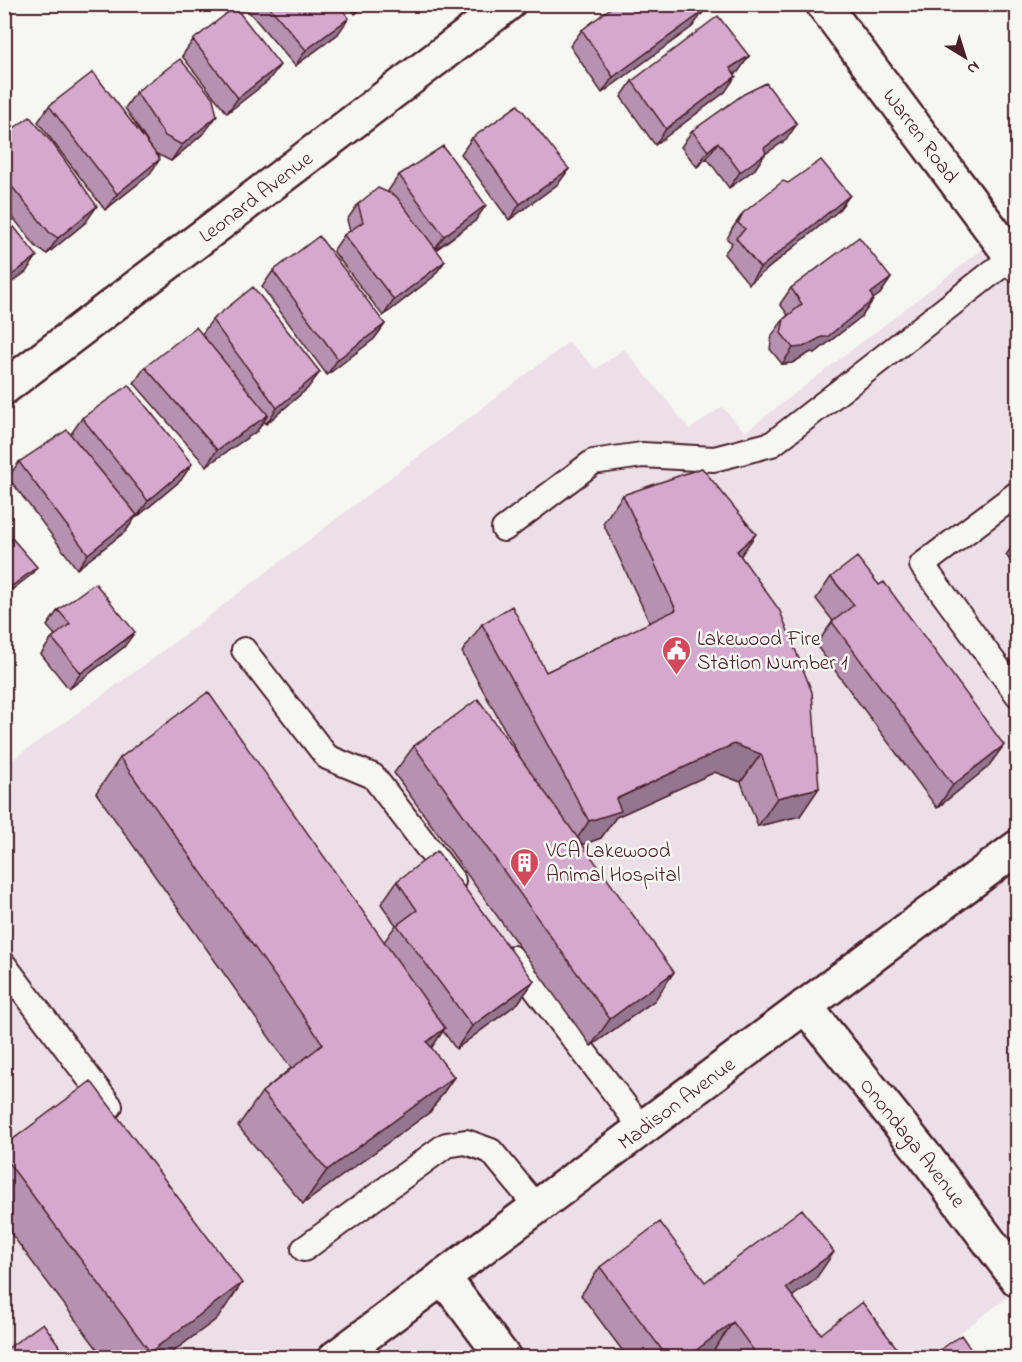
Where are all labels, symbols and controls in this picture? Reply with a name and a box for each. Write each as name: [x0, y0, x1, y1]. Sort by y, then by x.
north arrow: [935, 27, 995, 87]
text: N: [961, 54, 985, 80]
street label: Warren Road: [874, 83, 965, 190]
street label: Leonard Avenue: [193, 145, 320, 251]
place label: Lakewood Fire Station Number 1: [697, 625, 848, 679]
public building icon: Lakewood Fire Station Number 1: [660, 634, 692, 676]
place label: VCA Lakewood Animal Hospital: [545, 837, 680, 891]
building icon: VCA Lakewood Animal Hospital: [509, 846, 541, 888]
street label: Madison Avenue: [612, 1050, 743, 1158]
street label: Onondaga Avenue: [851, 1072, 972, 1215]

